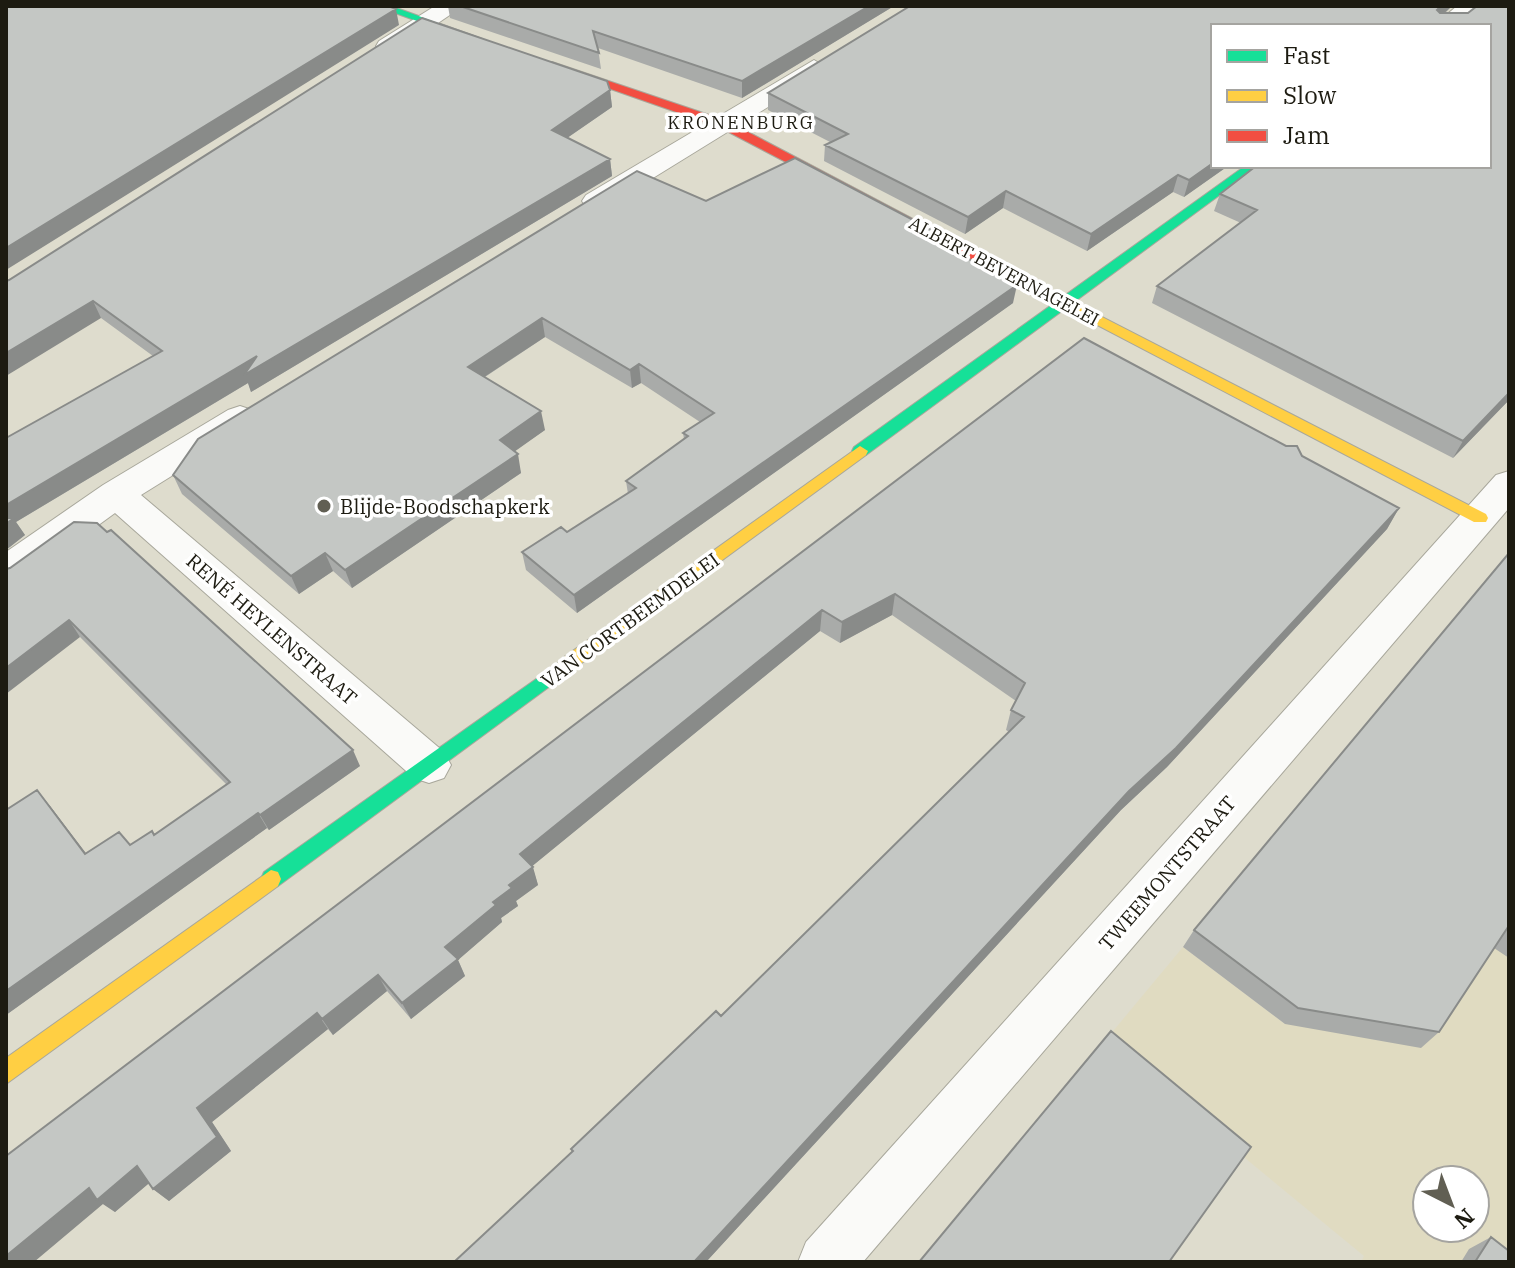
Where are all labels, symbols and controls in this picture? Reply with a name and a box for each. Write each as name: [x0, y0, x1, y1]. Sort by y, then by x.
legend: [1211, 24, 1491, 168]
text: Fast: [1283, 39, 1330, 71]
text: Slow: [1283, 79, 1337, 111]
district label: KRONENBURG: [667, 111, 815, 134]
text: Jam: [1283, 119, 1330, 151]
street label: ALBERT BEVERNAGELEI: [905, 211, 1103, 331]
place label: Blijde-Boodschapkerk: [340, 493, 550, 520]
marker: Blijde-Boodschapkerk: [315, 497, 333, 515]
street label: VAN CORTBEEMDELEI: [535, 546, 725, 694]
street label: RENÉ HEYLENSTRAAT: [181, 547, 363, 711]
street label: TWEEMONTSTRAAT: [1092, 790, 1242, 956]
north arrow: [1411, 1164, 1491, 1244]
text: N: [1449, 1203, 1481, 1236]

